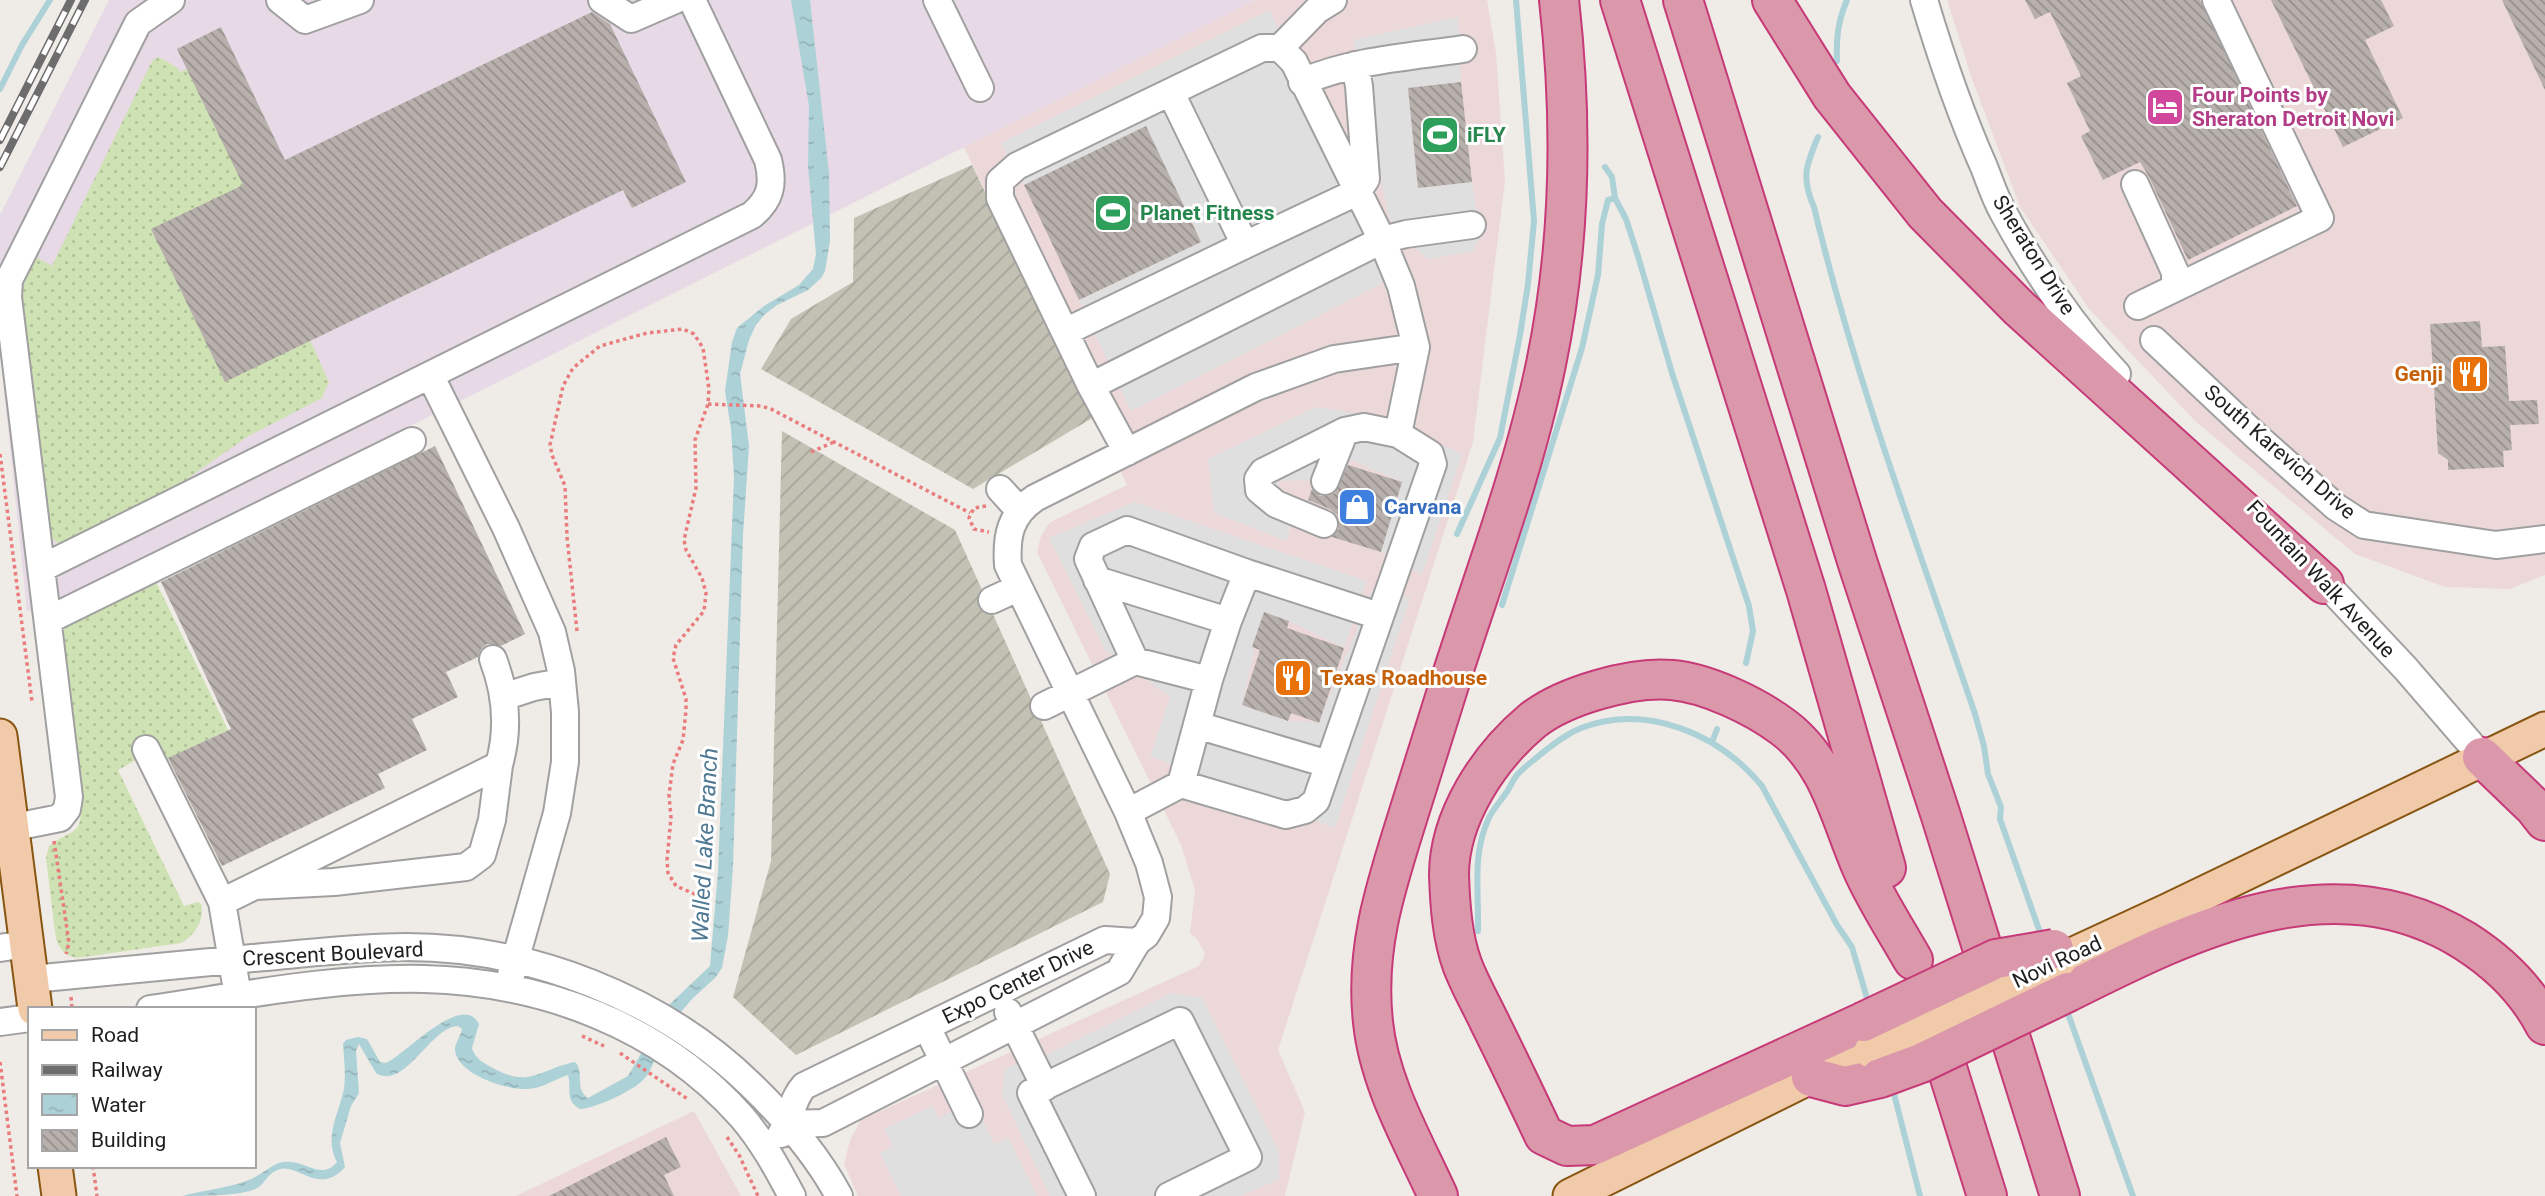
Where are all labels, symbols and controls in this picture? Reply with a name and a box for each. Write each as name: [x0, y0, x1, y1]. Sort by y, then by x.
place label: Four Points by Sheraton Detroit Novi: [2192, 83, 2394, 131]
hotel icon: Four Points by Sheraton Detroit Novi: [2144, 86, 2186, 128]
sports icon: iFLY: [1419, 114, 1461, 156]
place label: iFLY: [1467, 123, 1506, 147]
street label: Sheraton Drive: [1988, 191, 2080, 319]
sports icon: Planet Fitness: [1092, 192, 1134, 234]
place label: Planet Fitness: [1140, 201, 1275, 225]
restaurant icon: Genji: [2449, 353, 2491, 395]
place label: Genji: [2395, 362, 2443, 386]
street label: South Karevich Drive: [2200, 380, 2360, 524]
shop icon: Carvana: [1336, 486, 1378, 528]
place label: Carvana: [1384, 495, 1462, 519]
street label: Fountain Walk Avenue: [2242, 495, 2400, 663]
restaurant icon: Texas Roadhouse: [1272, 657, 1314, 699]
place label: Texas Roadhouse: [1320, 666, 1487, 690]
water label: Walled Lake Branch: [686, 747, 724, 943]
street label: Novi Road: [2009, 931, 2105, 993]
street label: Expo Center Drive: [938, 935, 1098, 1029]
street label: Crescent Boulevard: [242, 937, 424, 971]
legend: [28, 1007, 256, 1168]
text: Road: [91, 1023, 139, 1047]
text: Railway: [91, 1058, 163, 1082]
text: Water: [91, 1093, 146, 1117]
text: Building: [91, 1128, 166, 1152]

